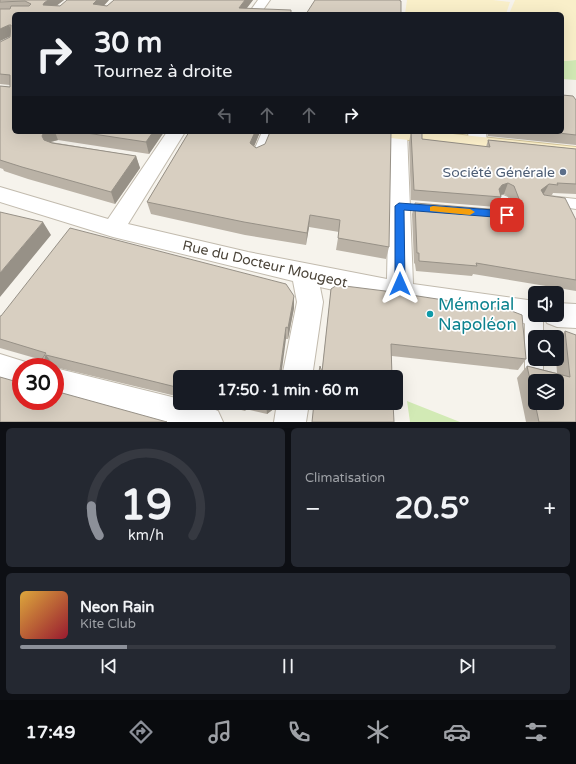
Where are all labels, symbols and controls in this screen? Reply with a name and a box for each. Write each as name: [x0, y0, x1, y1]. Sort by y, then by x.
text: 30 m: [94, 26, 162, 60]
icon: right: [28, 28, 80, 80]
text: Tournez à droite: [94, 60, 233, 82]
icon: left: [214, 104, 236, 126]
icon: ahead: [256, 104, 278, 126]
icon: ahead: [298, 104, 320, 126]
icon: right: [340, 104, 362, 126]
place label: Société Générale: [443, 164, 555, 181]
marker: Société Générale: [558, 167, 568, 177]
pin: [490, 198, 524, 232]
icon: arrive: [496, 204, 518, 226]
street label: Rue du Docteur Mougeot: [181, 237, 350, 291]
position arrow: [379, 263, 421, 305]
map controls: [528, 286, 564, 410]
button: sound: [528, 286, 564, 322]
place label: Mémorial Napoléon: [438, 294, 517, 335]
marker: Mémorial Napoléon: [425, 309, 435, 319]
button: search: [528, 330, 564, 366]
speed limit sign: 30: [12, 358, 64, 410]
button: layers: [528, 374, 564, 410]
text: 17:50 · 1 min · 60 m: [217, 381, 359, 399]
text: Climatisation: [305, 470, 385, 486]
text: 19: [119, 480, 172, 530]
text: 20.5°: [395, 490, 470, 527]
text: −: [305, 496, 321, 522]
text: +: [544, 496, 556, 522]
text: km/h: [128, 526, 163, 543]
text: Neon Rain: [80, 598, 154, 616]
text: Kite Club: [80, 616, 136, 632]
icon: previous: [98, 655, 120, 677]
icon: pause: [277, 655, 299, 677]
icon: next: [456, 655, 478, 677]
icon: directions: [127, 718, 155, 746]
icon: music: [206, 718, 234, 746]
icon: phone: [285, 718, 313, 746]
icon: climate: [364, 718, 392, 746]
icon: car: [443, 718, 471, 746]
icon: filters: [522, 718, 550, 746]
text: 17:49: [26, 721, 75, 743]

